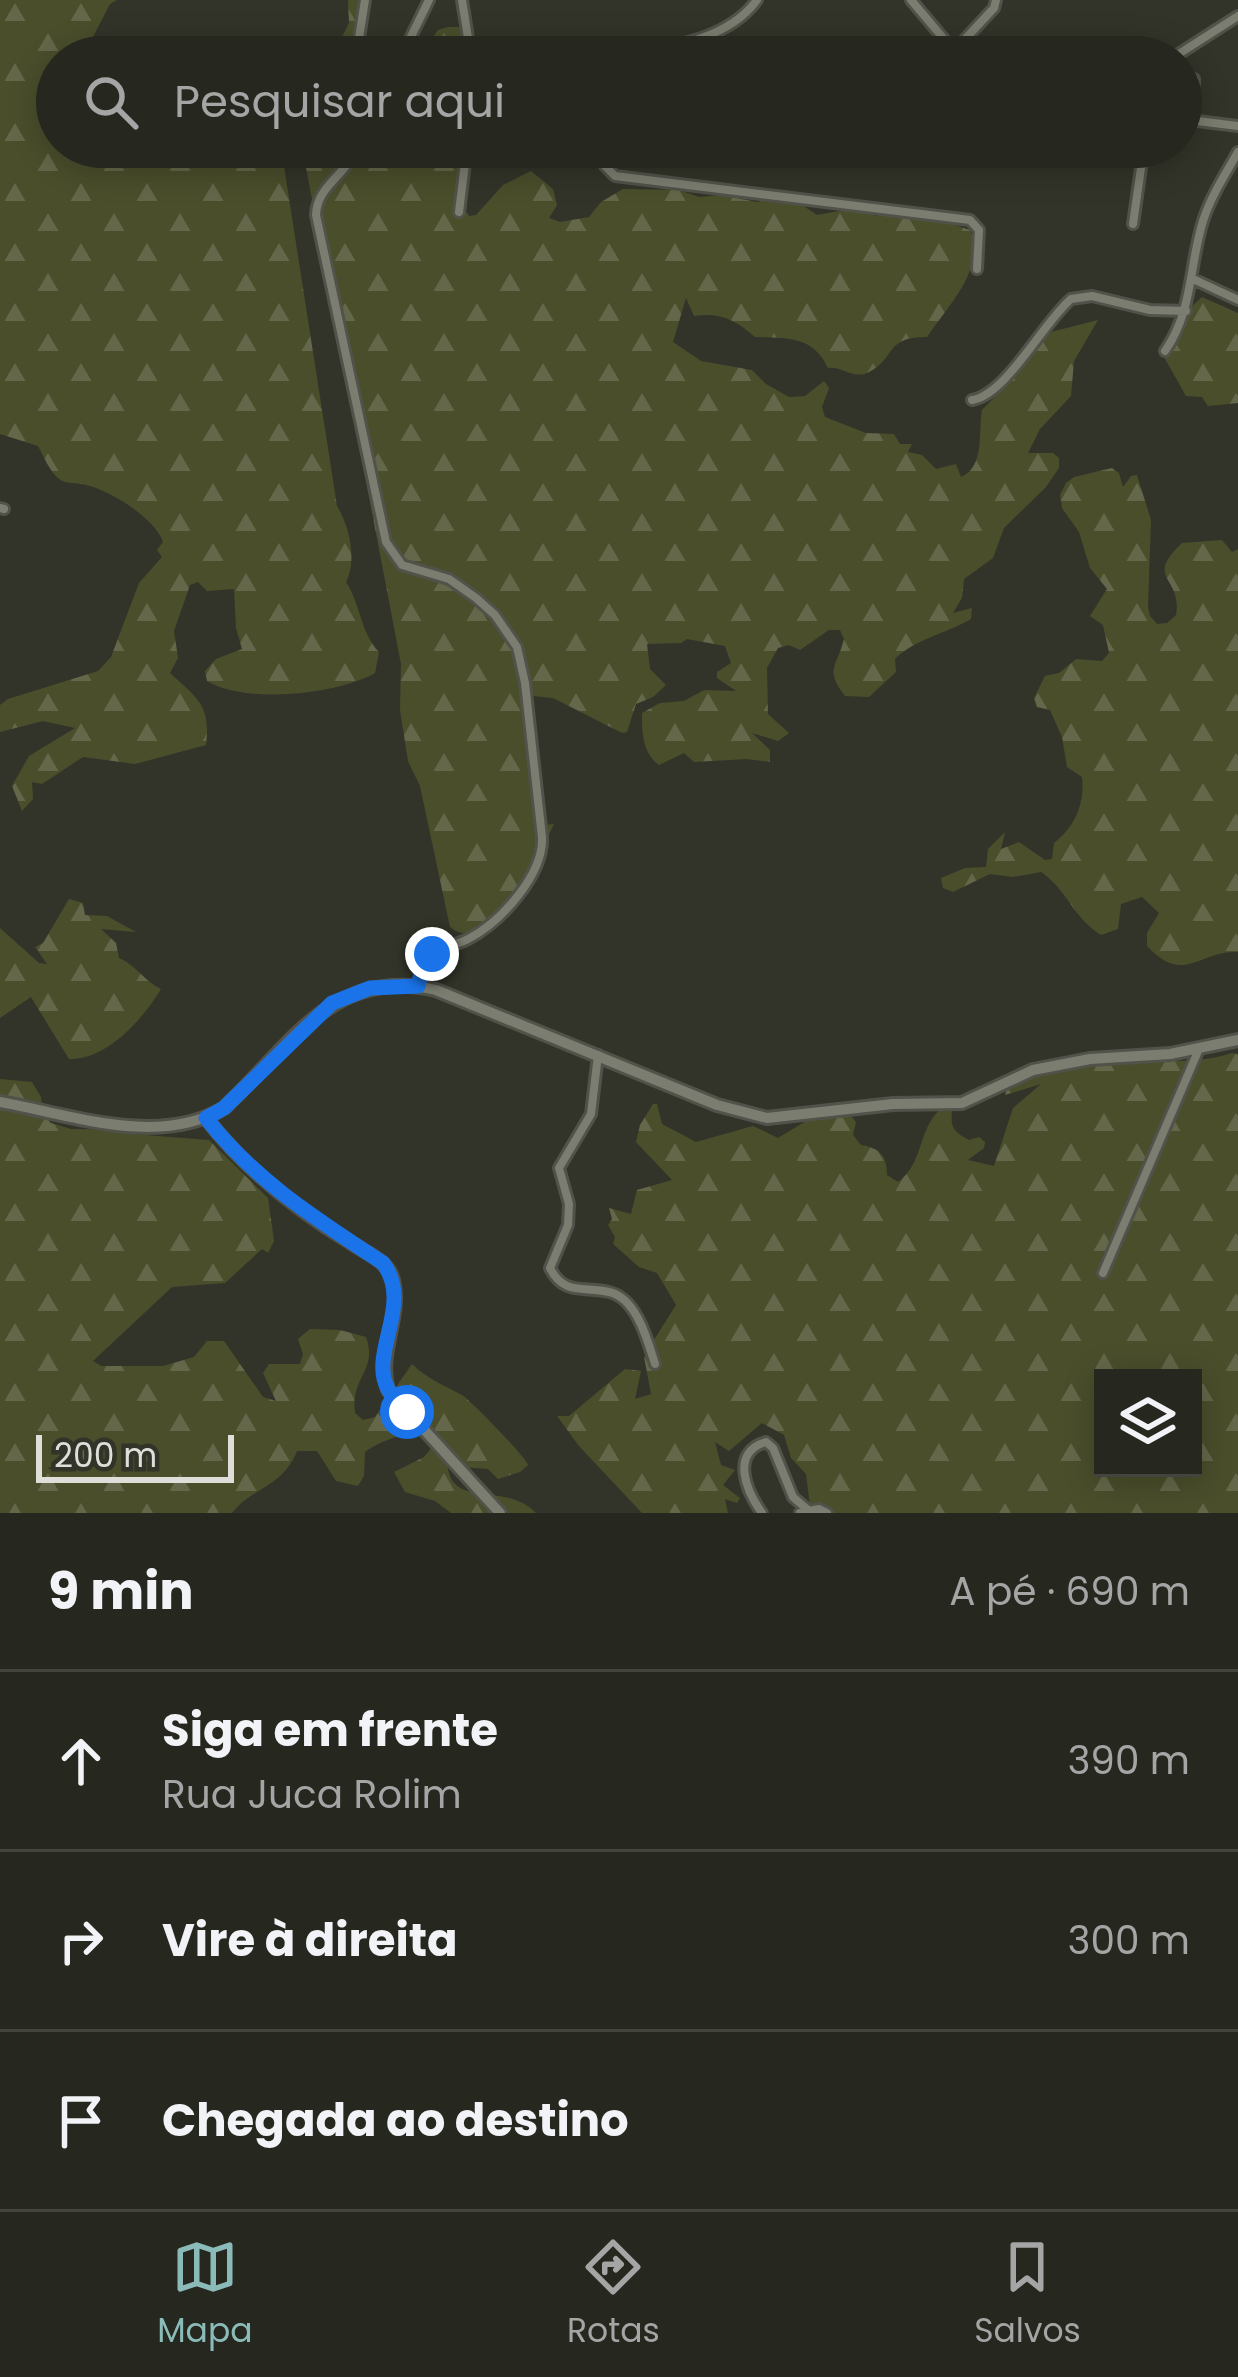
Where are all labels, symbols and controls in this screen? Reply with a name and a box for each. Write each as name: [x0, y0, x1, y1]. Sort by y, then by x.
search box: [36, 36, 1202, 168]
icon: search: [78, 69, 144, 135]
text: Pesquisar aqui: [174, 70, 505, 133]
route end: [405, 927, 459, 981]
map controls: [1094, 1369, 1202, 1477]
button: layers: [1094, 1369, 1202, 1477]
route start: [380, 1385, 434, 1439]
scale bar: [36, 1429, 234, 1482]
text: 200 m: [54, 1432, 157, 1479]
text: 9 min: [48, 1555, 194, 1627]
text: A pé · 690 m: [949, 1564, 1190, 1619]
text: Siga em frente: [162, 1699, 498, 1762]
icon: ahead: [48, 1728, 114, 1794]
text: 390 m: [1067, 1733, 1190, 1788]
text: Rua Juca Rolim: [162, 1767, 462, 1822]
icon: right: [48, 1908, 114, 1974]
text: Vire à direita: [162, 1909, 458, 1972]
text: 300 m: [1067, 1913, 1190, 1968]
icon: arrive: [48, 2088, 114, 2154]
text: Chegada ao destino: [162, 2089, 629, 2152]
tab: Mapa: [157, 2234, 253, 2356]
tab: Rotas: [567, 2234, 660, 2356]
tab: Salvos: [974, 2234, 1081, 2356]

